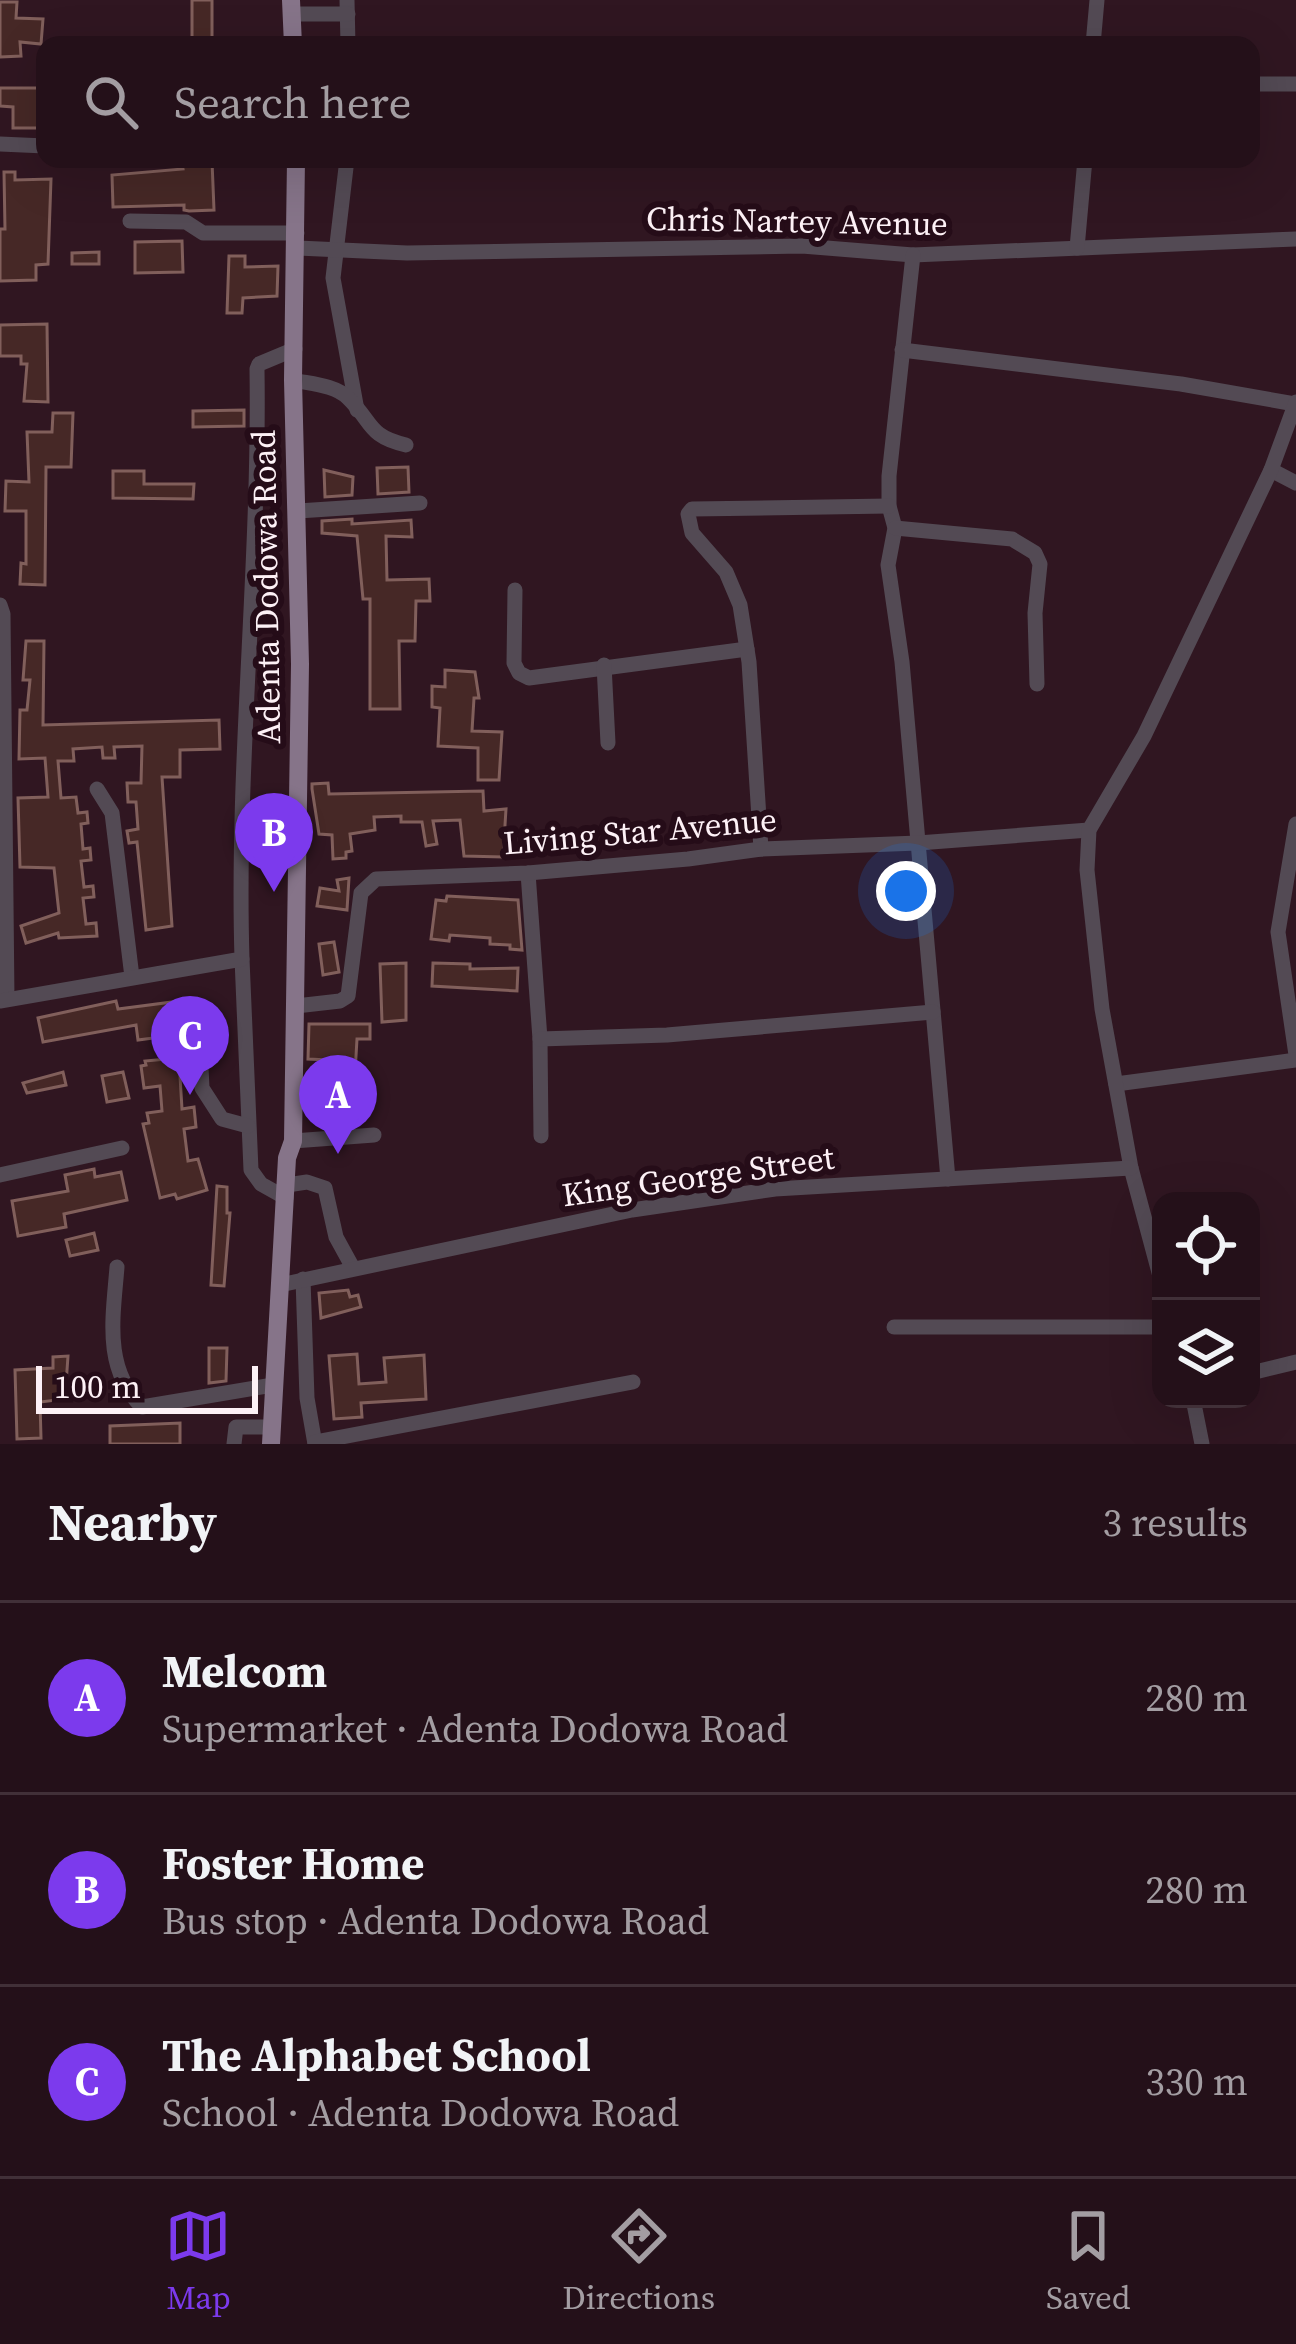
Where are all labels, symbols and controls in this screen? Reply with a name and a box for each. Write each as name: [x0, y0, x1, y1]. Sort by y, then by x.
search box: [36, 36, 1260, 168]
icon: search: [78, 69, 144, 135]
text: Search here: [174, 71, 411, 133]
street label: Chris Nartey Avenue: [646, 196, 948, 246]
street label: Adenta Dodowa Road: [241, 429, 291, 744]
pin: B: [235, 793, 313, 892]
street label: Living Star Avenue: [501, 797, 779, 865]
your location: [876, 861, 936, 921]
pin: C: [151, 996, 229, 1095]
pin: A: [299, 1055, 377, 1154]
street label: King George Street: [559, 1135, 837, 1217]
map controls: [1152, 1192, 1260, 1408]
button: locate: [1152, 1192, 1260, 1300]
button: layers: [1152, 1300, 1260, 1408]
scale bar: [36, 1360, 258, 1413]
text: 100 m: [54, 1364, 141, 1409]
text: Nearby: [48, 1487, 217, 1557]
text: 3 results: [1103, 1496, 1248, 1549]
text: Melcom: [162, 1640, 327, 1702]
text: A: [74, 1671, 100, 1724]
text: 280 m: [1145, 1671, 1248, 1724]
text: Supermarket · Adenta Dodowa Road: [162, 1702, 788, 1755]
text: Foster Home: [162, 1832, 424, 1894]
text: B: [74, 1863, 100, 1916]
text: 280 m: [1145, 1863, 1248, 1916]
text: Bus stop · Adenta Dodowa Road: [162, 1894, 709, 1947]
text: The Alphabet School: [162, 2024, 591, 2086]
text: C: [75, 2055, 99, 2108]
text: 330 m: [1145, 2055, 1248, 2108]
text: School · Adenta Dodowa Road: [162, 2086, 679, 2139]
tab: Map: [165, 2203, 231, 2320]
tab: Directions: [562, 2203, 715, 2320]
tab: Saved: [1046, 2203, 1131, 2320]

